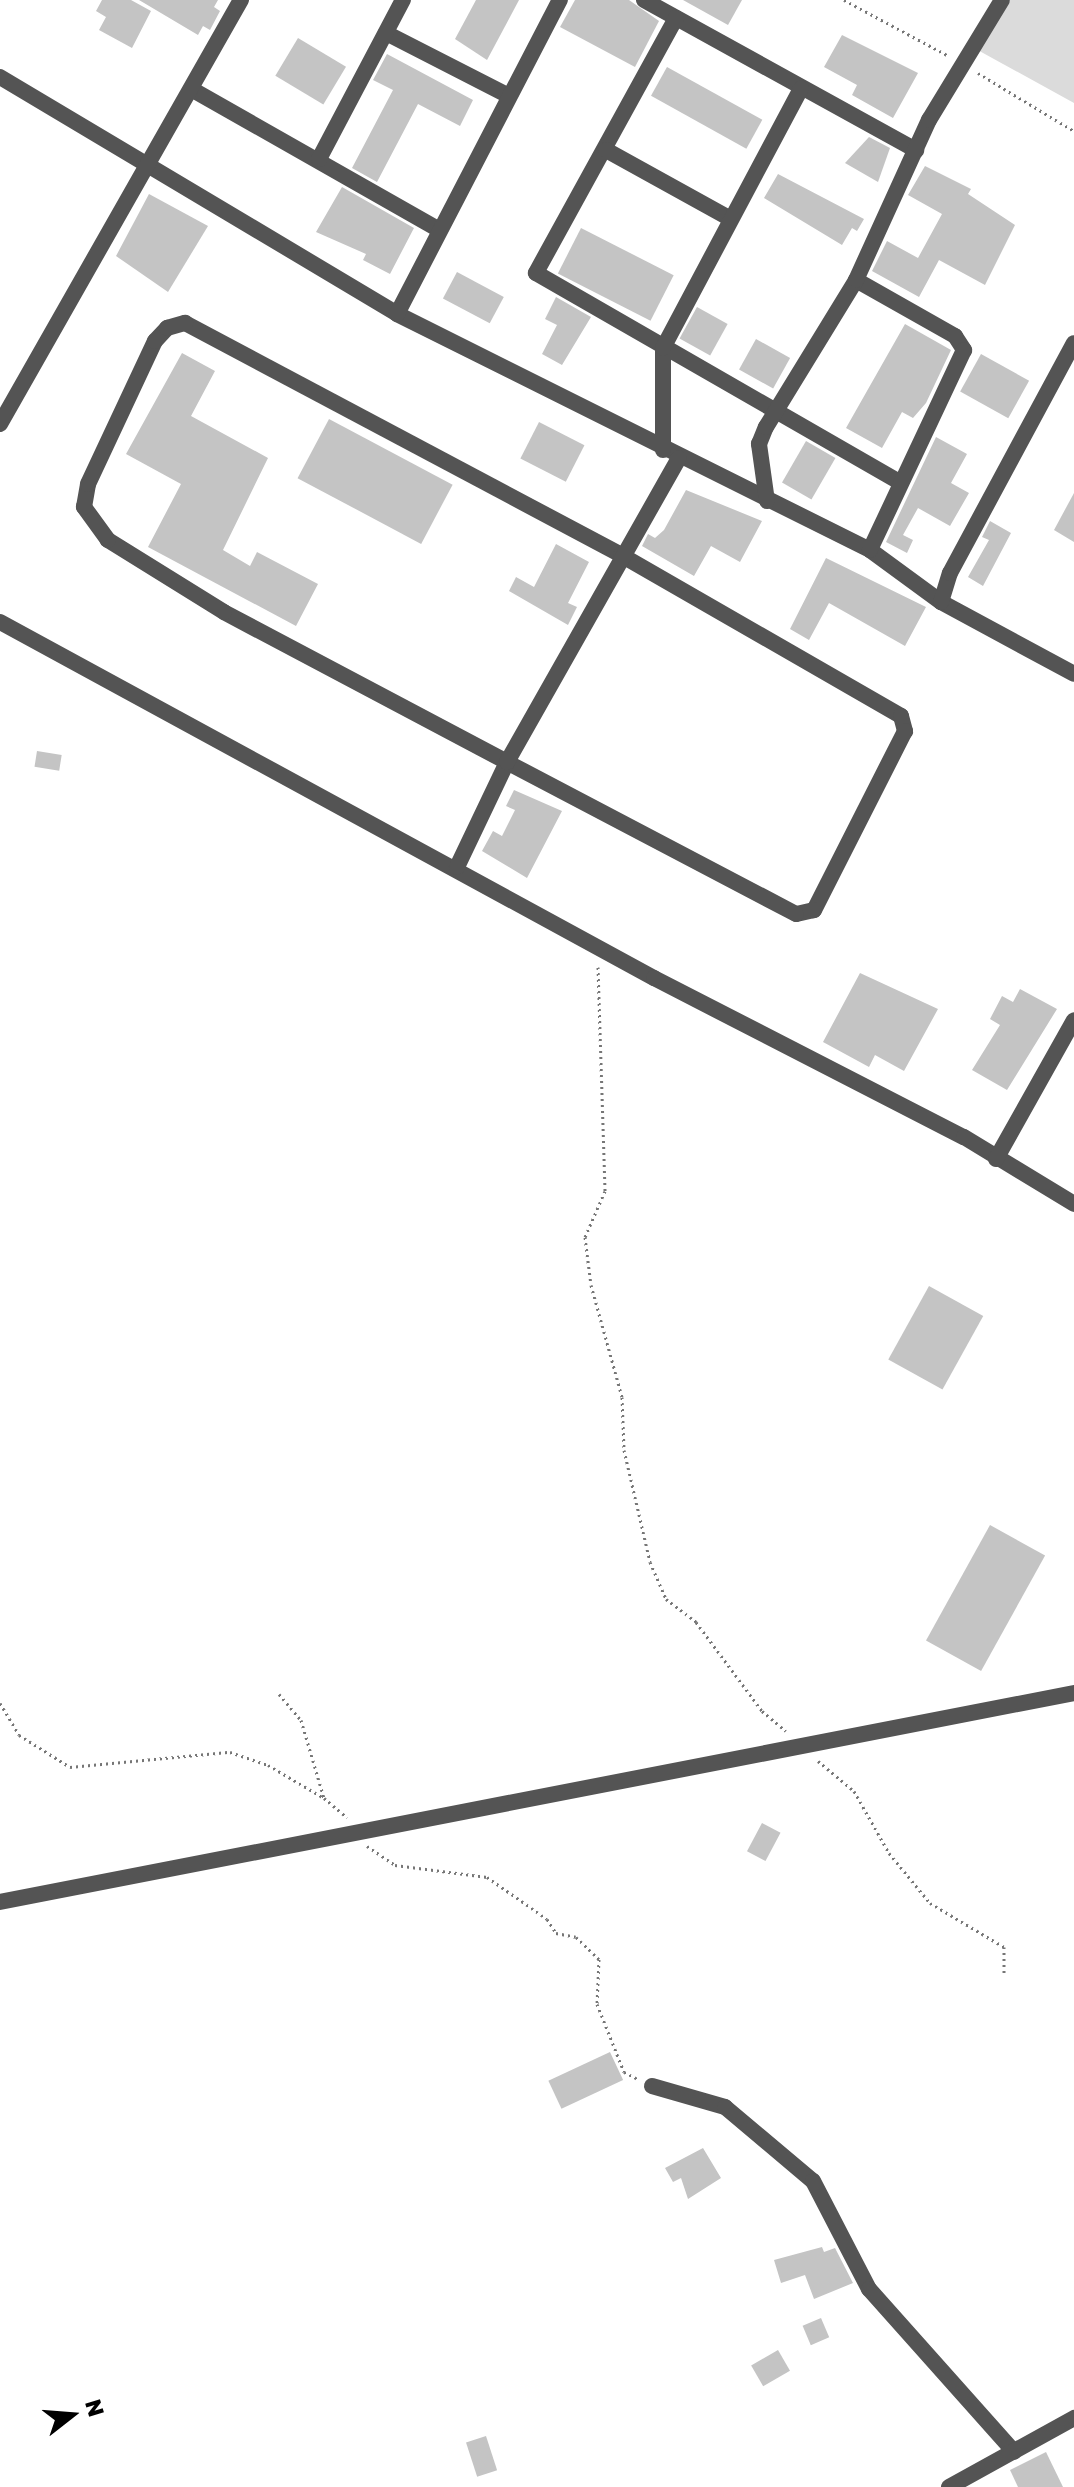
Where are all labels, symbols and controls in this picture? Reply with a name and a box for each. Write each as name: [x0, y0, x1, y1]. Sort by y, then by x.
north arrow: [32, 2375, 112, 2455]
text: N: [80, 2396, 111, 2420]

